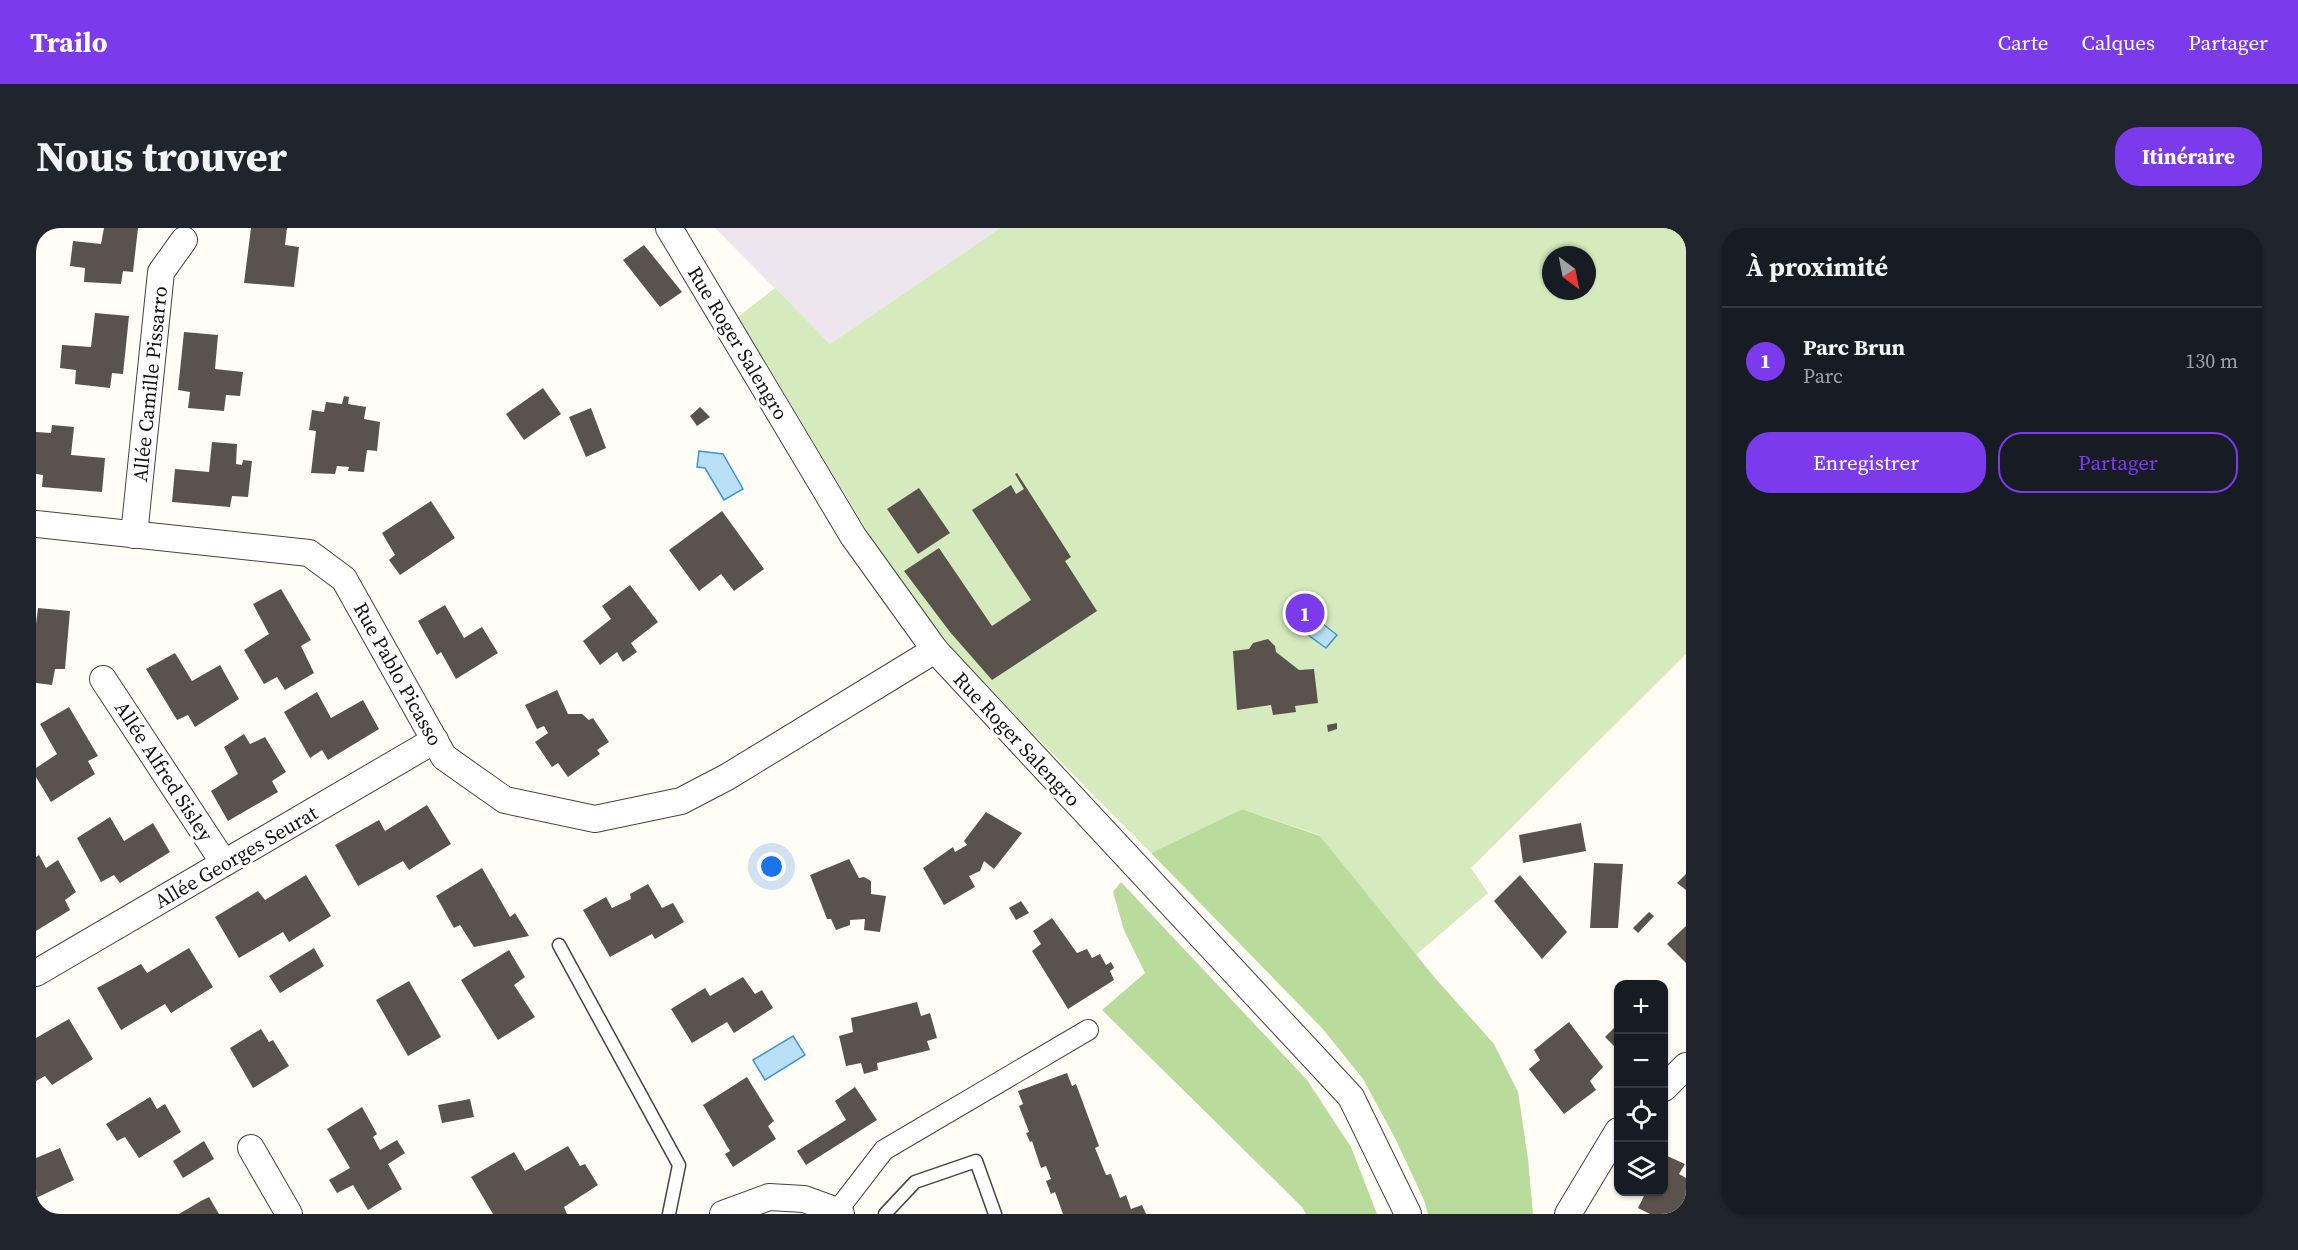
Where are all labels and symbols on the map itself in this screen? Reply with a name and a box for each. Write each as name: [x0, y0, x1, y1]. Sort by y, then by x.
north arrow: [1542, 246, 1596, 300]
street label: Rue Roger Salengro: [681, 261, 795, 425]
street label: Allée Camille Pissarro: [126, 285, 174, 483]
pin: 1: [1286, 590, 1324, 636]
street label: Rue Pablo Picasso: [347, 597, 449, 751]
street label: Rue Roger Salengro: [947, 666, 1087, 812]
street label: Allée Alfred Sisley: [108, 695, 220, 847]
street label: Allée Georges Seurat: [149, 799, 323, 915]
your location: [757, 852, 786, 881]

